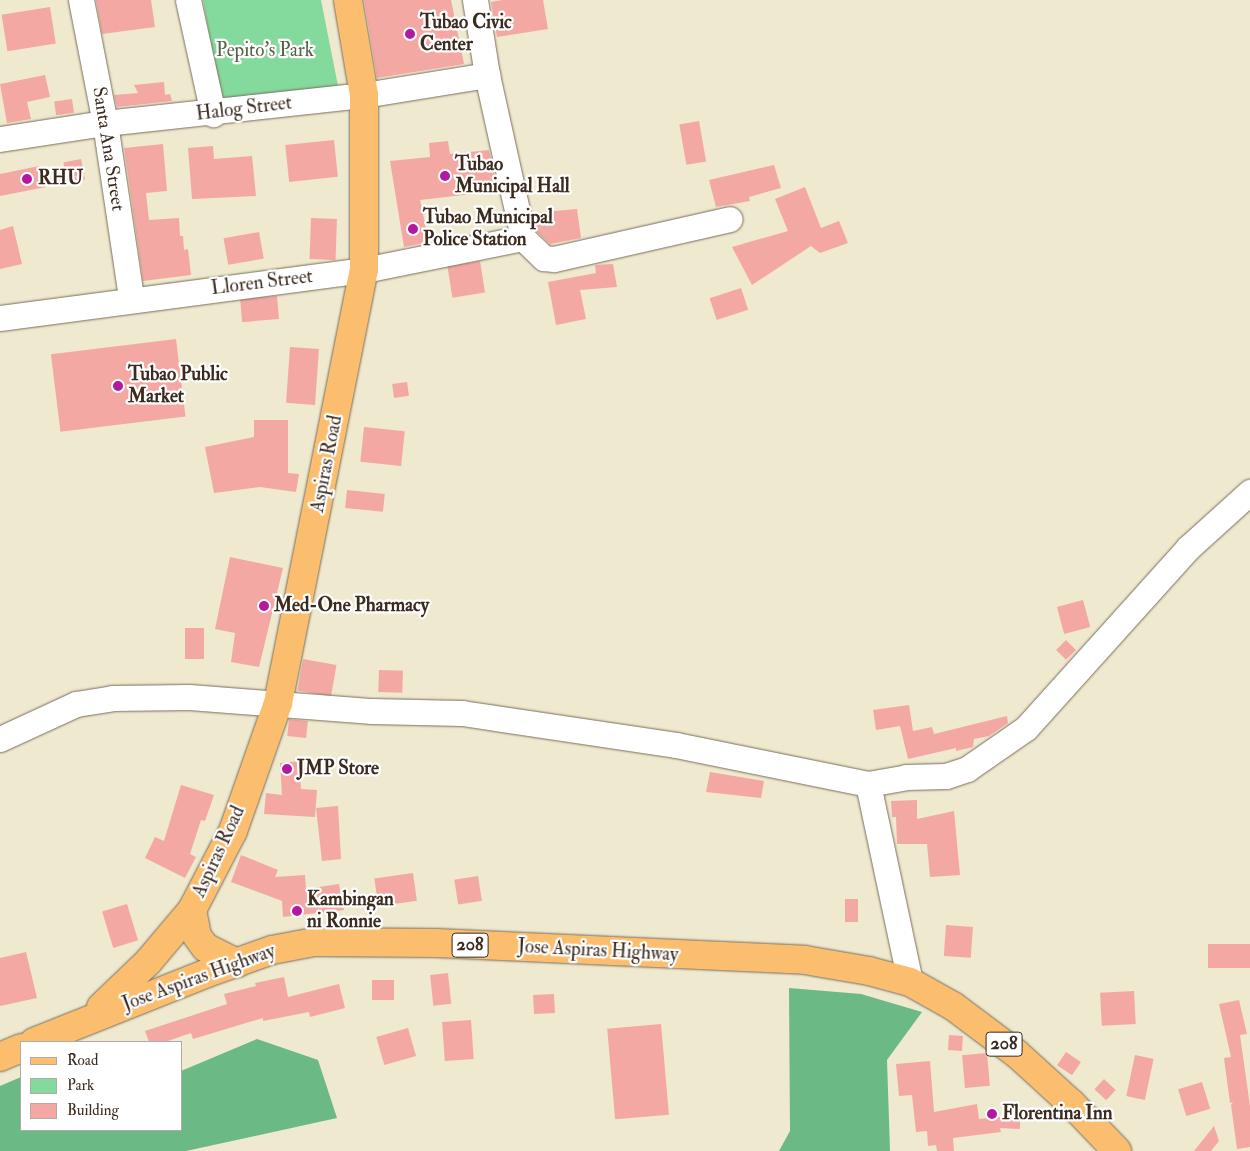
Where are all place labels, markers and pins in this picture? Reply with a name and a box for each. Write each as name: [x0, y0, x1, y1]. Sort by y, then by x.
place label: Tubao Civic Center: [420, 12, 512, 56]
marker: Tubao Civic Center: [404, 28, 416, 40]
place label: Tubao Municipal Hall: [455, 154, 570, 198]
place label: RHU: [38, 168, 83, 190]
marker: Tubao Municipal Hall: [439, 170, 451, 182]
marker: RHU: [20, 172, 34, 186]
place label: Tubao Municipal Police Station: [423, 207, 553, 251]
marker: Tubao Municipal Police Station: [407, 223, 419, 235]
place label: Tubao Public Market: [128, 364, 228, 408]
marker: Tubao Public Market: [112, 380, 124, 392]
place label: Med-One Pharmacy: [274, 595, 429, 617]
marker: Med-One Pharmacy: [258, 600, 270, 612]
place label: JMP Store: [297, 758, 379, 780]
marker: JMP Store: [281, 763, 293, 775]
place label: Kambingan ni Ronnie: [307, 889, 394, 933]
marker: Kambingan ni Ronnie: [291, 905, 303, 917]
place label: Florentina Inn: [1002, 1103, 1113, 1125]
marker: Florentina Inn: [986, 1108, 998, 1120]

